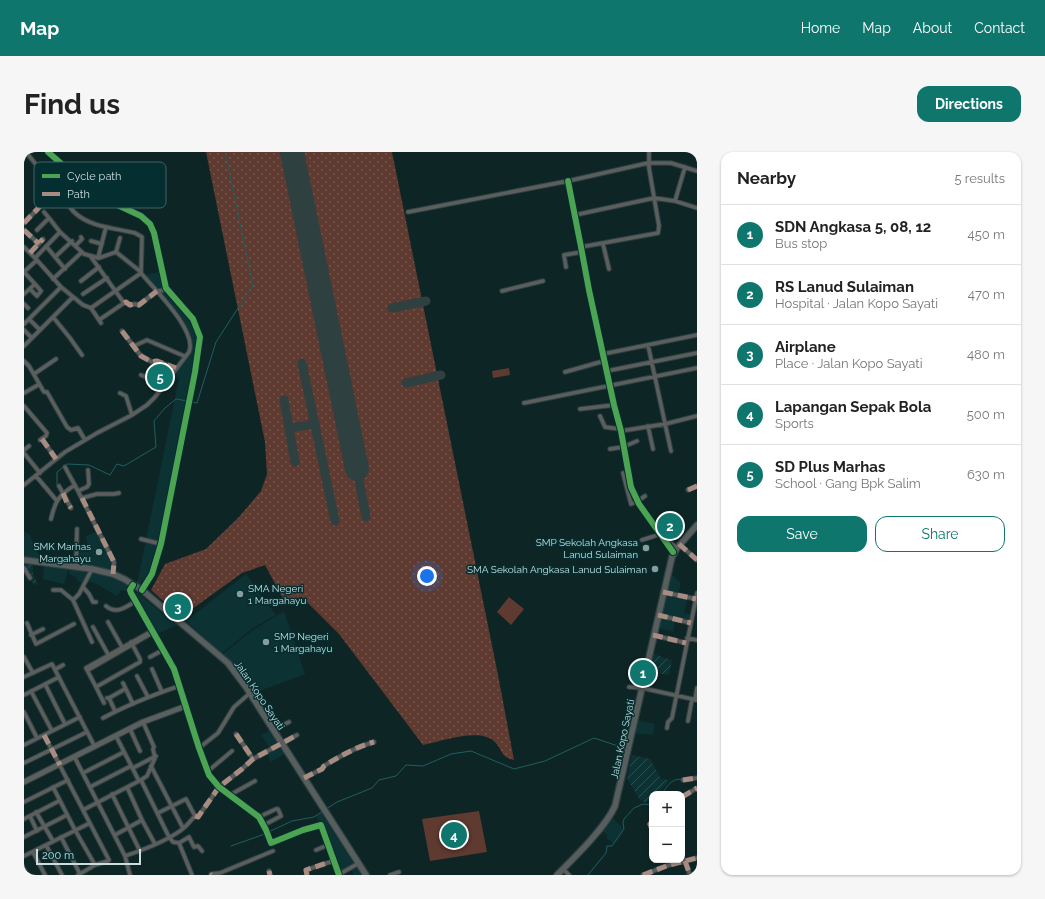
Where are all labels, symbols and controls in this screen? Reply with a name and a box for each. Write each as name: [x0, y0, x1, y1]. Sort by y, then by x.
text: Map: [20, 17, 59, 39]
text: Home: [801, 20, 840, 36]
text: Map: [862, 20, 891, 36]
text: About: [913, 20, 952, 36]
text: Contact: [974, 20, 1025, 36]
button: Directions: [917, 86, 1021, 122]
text: Find us: [24, 88, 120, 121]
legend: [34, 162, 166, 208]
text: Nearby: [737, 168, 796, 188]
text: Cycle path: [67, 170, 121, 183]
text: 5 results: [954, 171, 1005, 186]
text: Path: [67, 188, 90, 201]
text: SDN Angkasa 5, 08, 12: [775, 218, 931, 236]
text: 1: [747, 227, 753, 242]
text: 450 m: [968, 227, 1005, 242]
text: Bus stop: [775, 236, 827, 251]
text: RS Lanud Sulaiman: [775, 278, 914, 296]
text: 2: [746, 287, 754, 302]
text: 470 m: [968, 287, 1005, 302]
text: Hospital · Jalan Kopo Sayati: [775, 296, 938, 311]
text: Airplane: [775, 338, 836, 356]
text: 3: [746, 347, 754, 362]
text: 480 m: [967, 347, 1005, 362]
text: Place · Jalan Kopo Sayati: [775, 356, 923, 371]
pin: 5: [147, 362, 173, 392]
text: Lapangan Sepak Bola: [775, 398, 931, 416]
text: 4: [746, 407, 754, 422]
text: 500 m: [967, 407, 1005, 422]
text: Sports: [775, 416, 814, 431]
text: SD Plus Marhas: [775, 458, 885, 476]
text: 5: [746, 467, 754, 482]
text: 630 m: [967, 467, 1005, 482]
text: School · Gang Bpk Salim: [775, 476, 921, 491]
pin: 2: [657, 511, 683, 541]
button: Save: [737, 516, 867, 552]
button: Share: [875, 516, 1005, 552]
place label: SMP Sekolah Angkasa Lanud Sulaiman: [536, 537, 638, 560]
place label: SMK Marhas Margahayu: [34, 541, 91, 564]
marker: SMP Sekolah Angkasa Lanud Sulaiman: [641, 543, 651, 553]
marker: SMK Marhas Margahayu: [94, 547, 104, 557]
place label: SMA Sekolah Angkasa Lanud Sulaiman: [467, 564, 647, 575]
marker: SMA Sekolah Angkasa Lanud Sulaiman: [650, 564, 660, 574]
your location: [417, 566, 437, 586]
place label: SMA Negeri 1 Margahayu: [248, 583, 307, 606]
marker: SMA Negeri 1 Margahayu: [235, 589, 245, 599]
pin: 3: [165, 592, 191, 622]
place label: SMP Negeri 1 Margahayu: [274, 631, 333, 654]
marker: SMP Negeri 1 Margahayu: [261, 637, 271, 647]
pin: 1: [630, 658, 656, 688]
street label: Jalan Kopo Sayati: [232, 659, 287, 732]
street label: Jalan Kopo Sayati: [609, 698, 636, 780]
map controls: [649, 791, 685, 863]
button: +: [649, 791, 685, 827]
pin: 4: [441, 820, 467, 850]
button: −: [649, 827, 685, 863]
scale bar: [36, 847, 141, 866]
text: 200 m: [42, 849, 74, 862]

